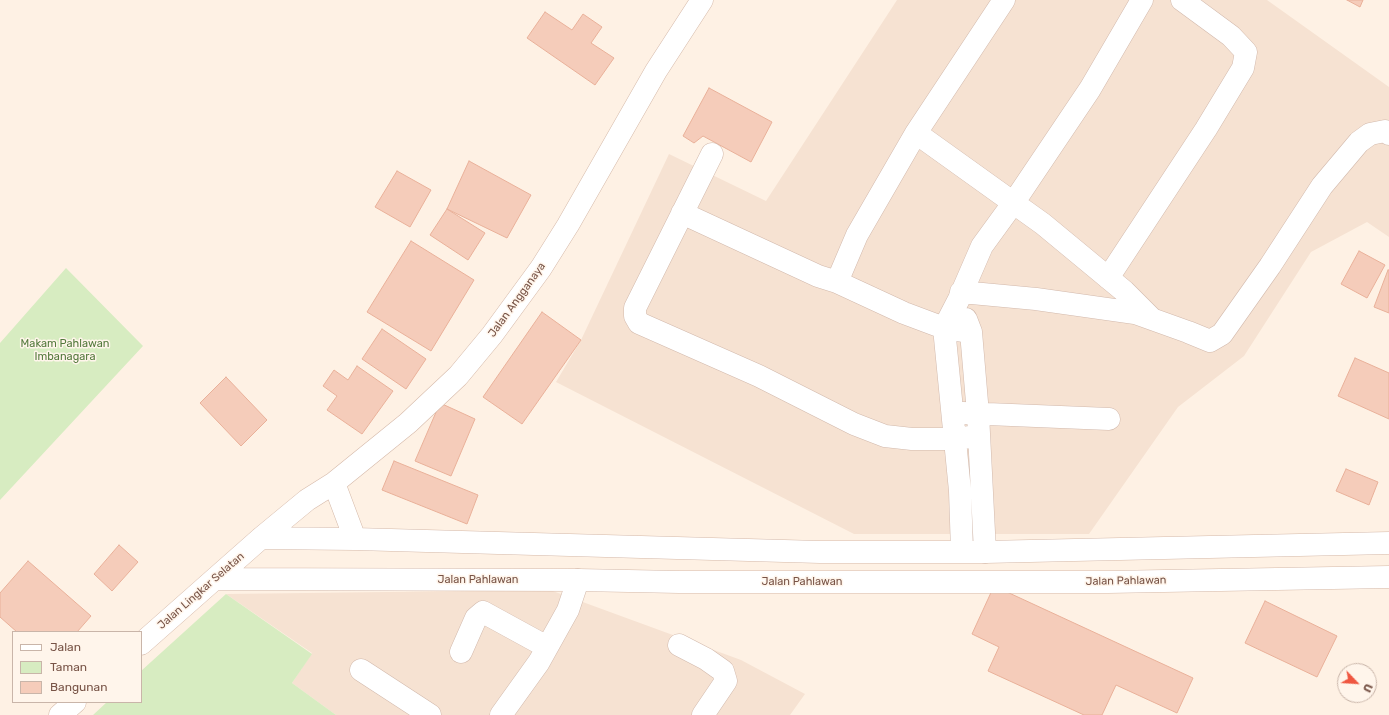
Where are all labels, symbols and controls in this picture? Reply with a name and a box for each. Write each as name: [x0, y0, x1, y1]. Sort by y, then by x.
street label: Jalan Angganaya: [486, 260, 548, 340]
park label: Makam Pahlawan Imbanagara: [21, 337, 109, 363]
street label: Jalan Lingkar Selatan: [155, 550, 247, 632]
street label: Jalan Pahlawan: [438, 573, 518, 587]
street label: Jalan Pahlawan: [1085, 574, 1167, 588]
street label: Jalan Pahlawan: [762, 575, 842, 589]
legend: [12, 631, 142, 703]
text: Jalan: [50, 640, 81, 654]
text: Taman: [50, 660, 87, 674]
north arrow: [1337, 663, 1377, 703]
text: Bangunan: [50, 680, 107, 694]
text: U: [1360, 681, 1375, 694]

